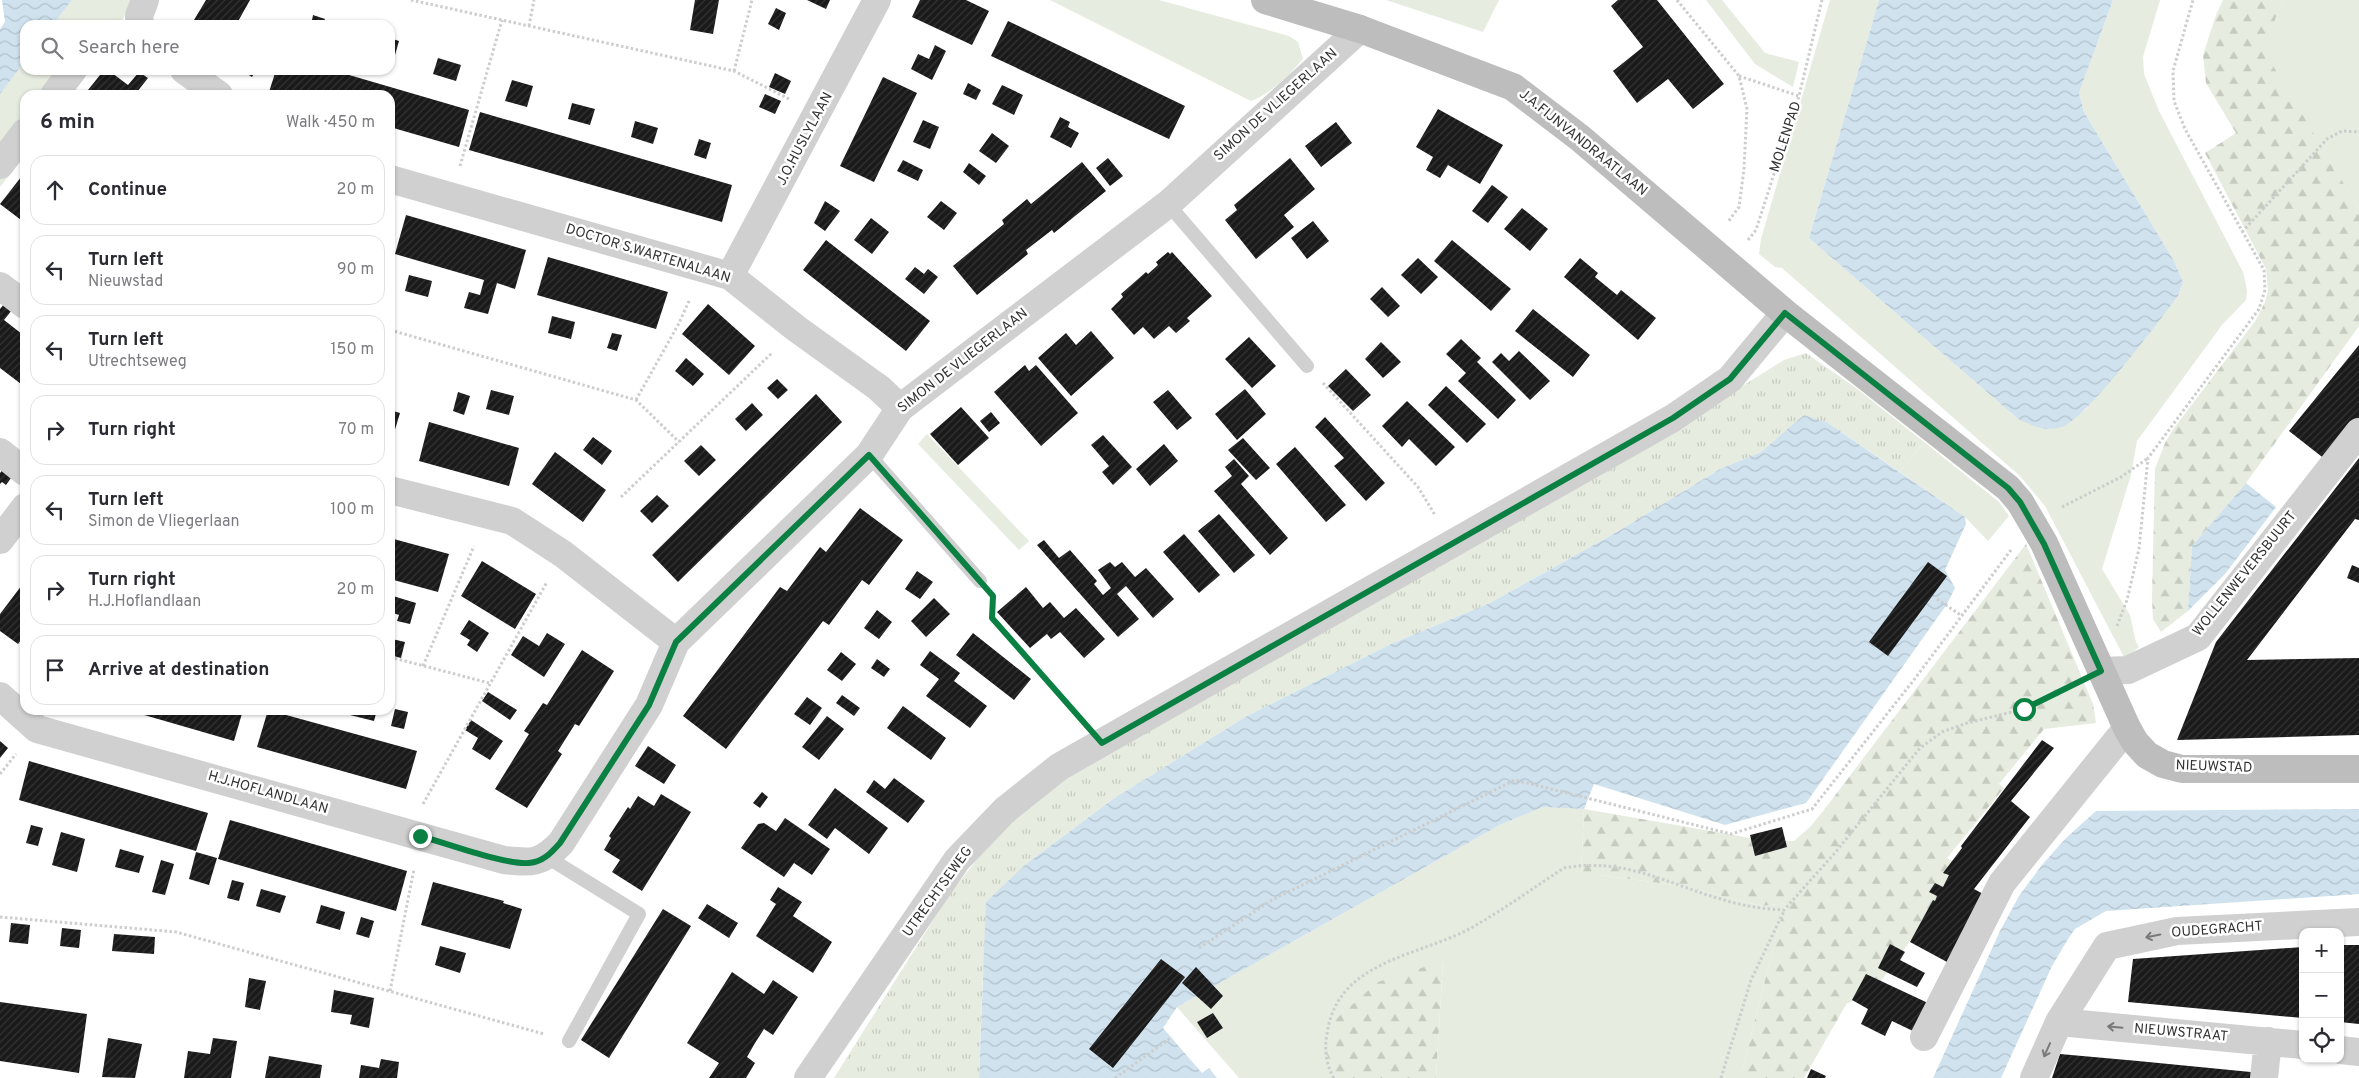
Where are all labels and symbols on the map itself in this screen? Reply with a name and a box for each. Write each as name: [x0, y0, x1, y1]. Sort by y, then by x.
street label: SIMON DE VLIEGERLAAN: [1211, 45, 1341, 165]
street label: J.A.FIJNVANDRAATLAAN: [1515, 86, 1651, 200]
street label: J.O.HUSLYLAAN: [773, 90, 837, 188]
street label: MOLENPAD: [1767, 99, 1805, 175]
street label: DOCTOR S.WARTENALAAN: [564, 221, 732, 287]
street label: SIMON DE VLIEGERLAAN: [895, 305, 1031, 417]
street label: WOLLENWEVERSBUURT: [2189, 508, 2301, 640]
route start: [2013, 698, 2036, 721]
street label: NIEUWSTAD: [2175, 757, 2253, 777]
street label: H.J.HOFLANDLAAN: [206, 768, 330, 818]
route end: [409, 825, 432, 848]
street label: UTRECHTSEWEG: [899, 843, 977, 941]
street label: OUDEGRACHT: [2171, 918, 2263, 942]
one-way arrow: [2146, 932, 2162, 941]
street label: NIEUWSTRAAT: [2133, 1020, 2229, 1046]
one-way arrow: [2107, 1022, 2123, 1032]
one-way arrow: [2041, 1042, 2051, 1057]

